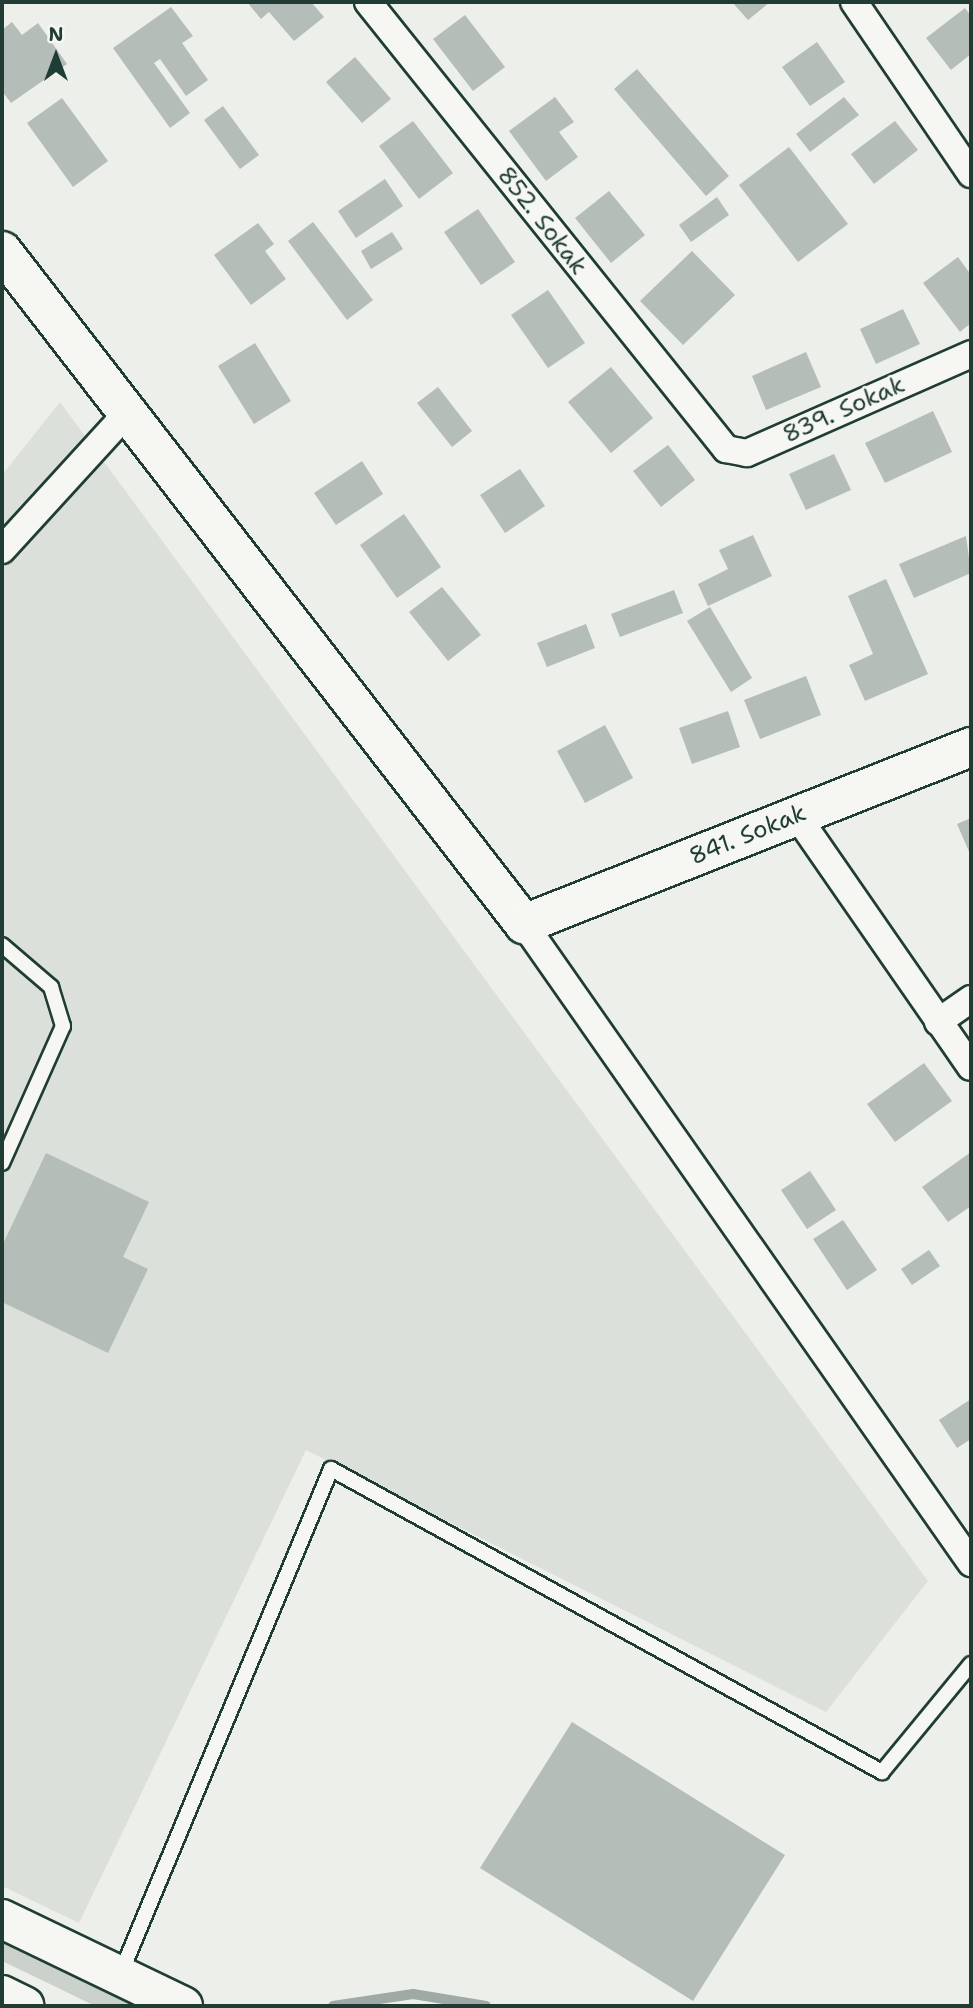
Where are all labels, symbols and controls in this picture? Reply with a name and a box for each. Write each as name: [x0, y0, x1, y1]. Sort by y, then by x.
north arrow: [21, 21, 91, 91]
text: N: [48, 22, 64, 47]
street label: 852. Sokak: [491, 161, 593, 281]
street label: 839. Sokak: [779, 370, 909, 450]
street label: 841. Sokak: [685, 799, 811, 871]

